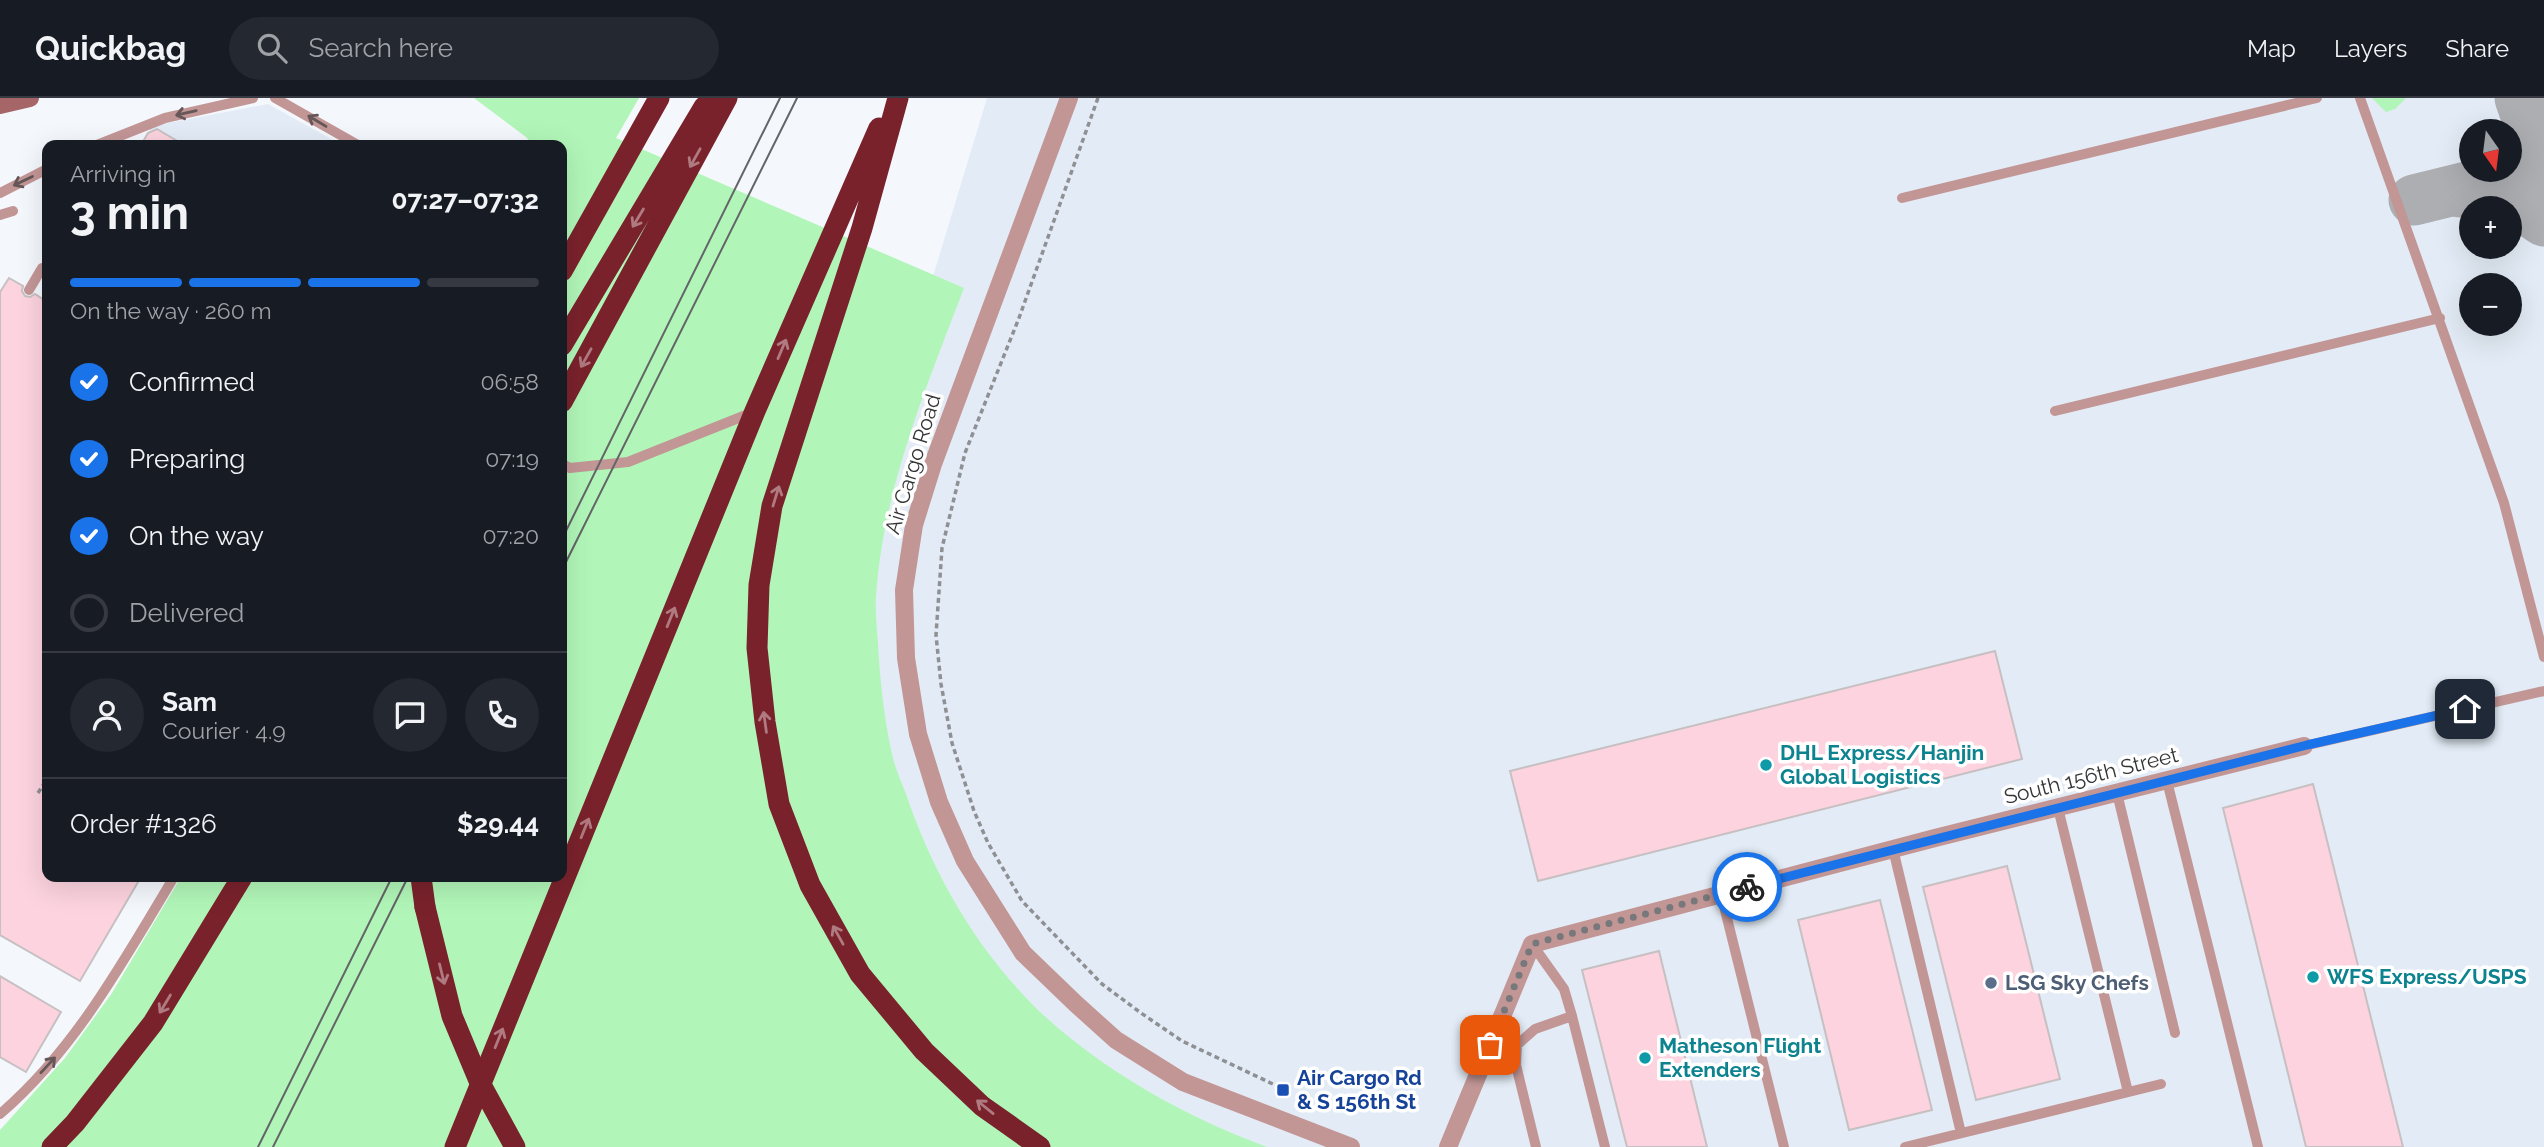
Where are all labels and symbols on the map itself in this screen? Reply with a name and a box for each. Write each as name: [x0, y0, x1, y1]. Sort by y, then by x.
one-way arrow: [175, 107, 198, 120]
one-way arrow: [307, 113, 327, 127]
north arrow: [2459, 119, 2522, 182]
one-way arrow: [687, 147, 701, 168]
one-way arrow: [13, 174, 34, 188]
one-way arrow: [630, 208, 644, 228]
one-way arrow: [776, 338, 789, 360]
one-way arrow: [579, 347, 593, 367]
street label: Air Cargo Road: [879, 391, 946, 537]
one-way arrow: [770, 486, 783, 508]
one-way arrow: [665, 606, 678, 628]
pin: [2435, 679, 2495, 739]
one-way arrow: [759, 711, 772, 733]
place label: DHL Express/Hanjin Global Logistics: [1780, 740, 1984, 789]
street label: South 156th Street: [2001, 742, 2180, 809]
marker: DHL Express/Hanjin Global Logistics: [1758, 757, 1774, 773]
one-way arrow: [579, 817, 592, 839]
courier: [1712, 852, 1782, 922]
one-way arrow: [831, 925, 844, 946]
one-way arrow: [435, 962, 449, 985]
place label: WFS Express/USPS: [2327, 964, 2527, 989]
marker: WFS Express/USPS: [2305, 969, 2321, 985]
place label: LSG Sky Chefs: [2005, 970, 2149, 995]
marker: LSG Sky Chefs: [1983, 975, 1999, 991]
one-way arrow: [157, 993, 171, 1013]
pin: [1460, 1015, 1520, 1075]
one-way arrow: [494, 1028, 507, 1050]
place label: Matheson Flight Extenders: [1659, 1033, 1821, 1082]
marker: Matheson Flight Extenders: [1637, 1050, 1653, 1066]
one-way arrow: [40, 1057, 57, 1074]
place label: Air Cargo Rd & S 156th St: [1297, 1065, 1422, 1114]
marker: Air Cargo Rd & S 156th St: [1275, 1082, 1291, 1098]
one-way arrow: [976, 1099, 994, 1114]

